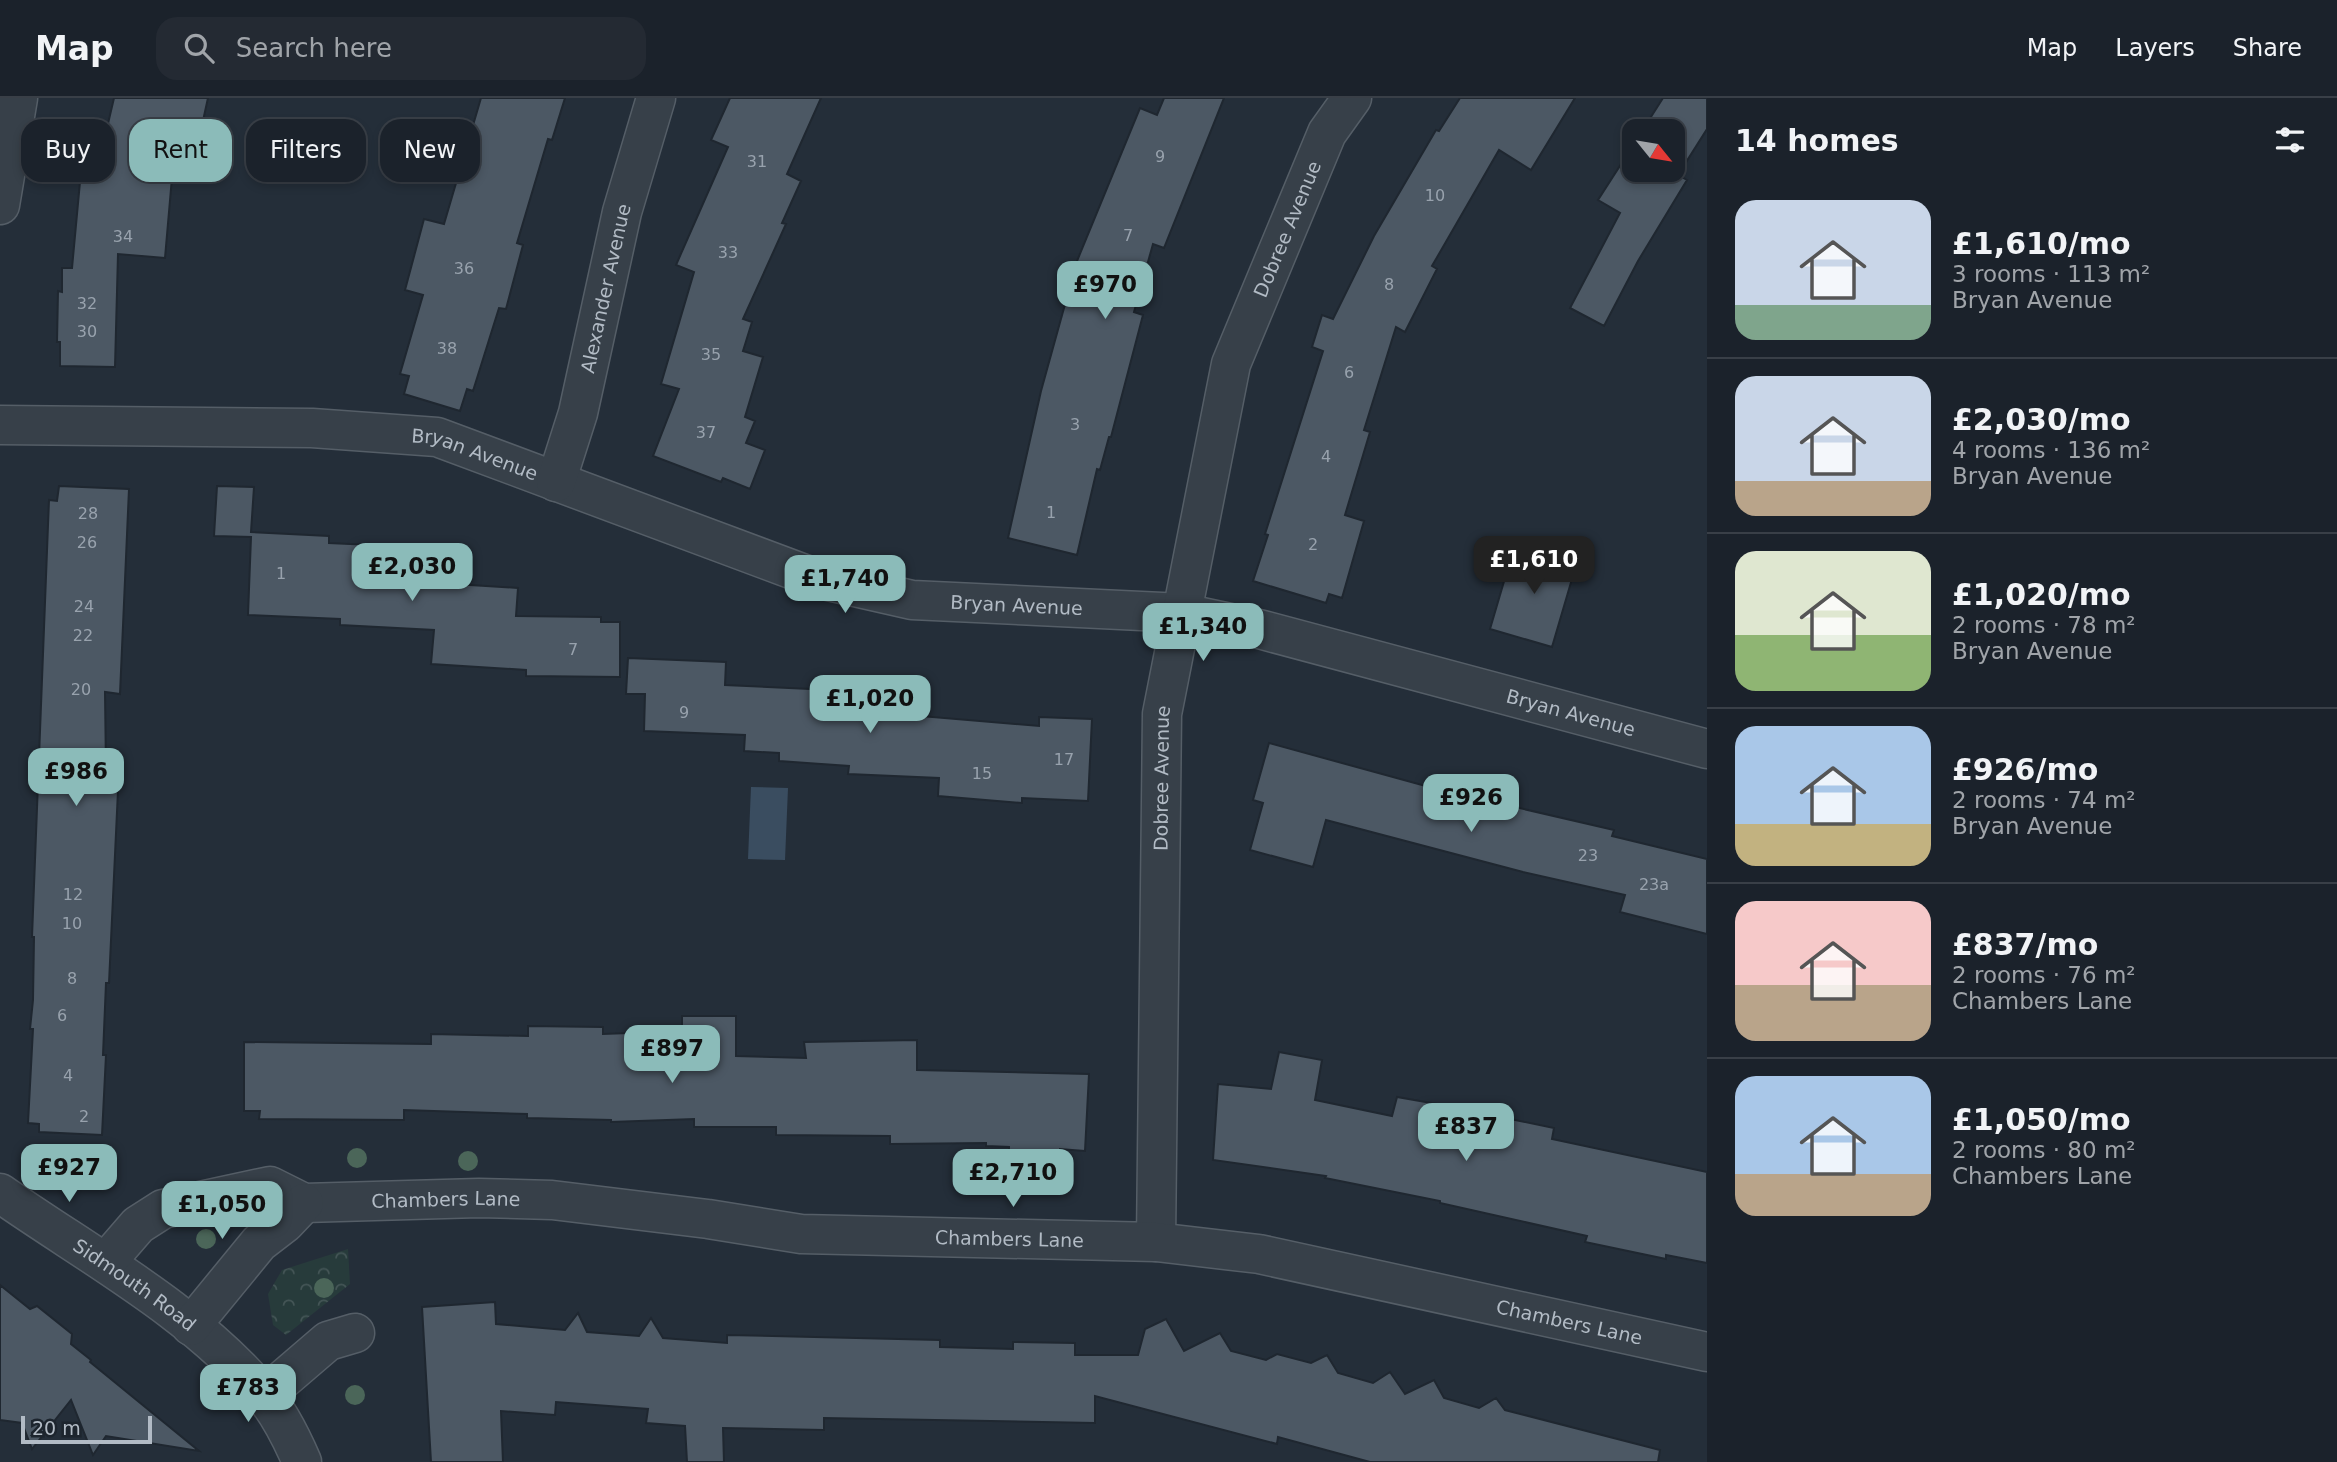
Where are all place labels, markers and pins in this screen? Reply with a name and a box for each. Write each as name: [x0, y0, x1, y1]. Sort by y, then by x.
pin: £970: [1064, 262, 1146, 321]
pin: £1,610: [1477, 536, 1591, 596]
pin: £2,030: [355, 544, 469, 603]
pin: £1,740: [788, 556, 902, 615]
pin: £1,340: [1146, 603, 1260, 663]
pin: £1,020: [813, 676, 927, 735]
pin: £986: [35, 748, 117, 808]
pin: £926: [1430, 774, 1512, 834]
pin: £897: [631, 1026, 713, 1085]
pin: £837: [1425, 1104, 1507, 1163]
pin: £927: [28, 1144, 110, 1204]
pin: £2,710: [956, 1150, 1070, 1209]
pin: £1,050: [165, 1182, 279, 1241]
pin: £783: [207, 1364, 289, 1424]

